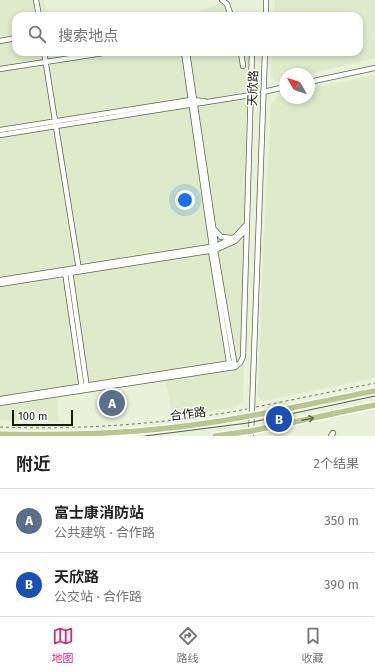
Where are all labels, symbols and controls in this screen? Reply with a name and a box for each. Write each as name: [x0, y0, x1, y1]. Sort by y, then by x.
search box: [12, 12, 363, 56]
icon: search: [26, 23, 48, 45]
text: 搜索地点: [58, 27, 118, 45]
north arrow: [279, 68, 315, 104]
street label: 天欣路: [245, 70, 261, 106]
your location: [175, 190, 195, 210]
pin: A: [99, 388, 125, 418]
pin: B: [266, 404, 292, 434]
street label: 合作路: [169, 405, 207, 423]
scale bar: [12, 408, 73, 427]
text: 100 m: [18, 410, 47, 423]
one-way arrow: [302, 414, 315, 422]
text: 附近: [16, 454, 50, 475]
text: 2个结果: [314, 456, 359, 471]
text: 富士康消防站: [54, 504, 144, 522]
text: A: [25, 513, 33, 528]
text: 350 m: [324, 513, 359, 528]
text: 公共建筑 · 合作路: [54, 525, 155, 540]
text: 天欣路: [54, 568, 99, 586]
text: B: [25, 577, 33, 592]
text: 390 m: [324, 577, 359, 592]
text: 公交站 · 合作路: [54, 589, 142, 604]
tab: 地图: [52, 625, 74, 665]
tab: 路线: [177, 625, 199, 665]
tab: 收藏: [302, 625, 324, 665]

